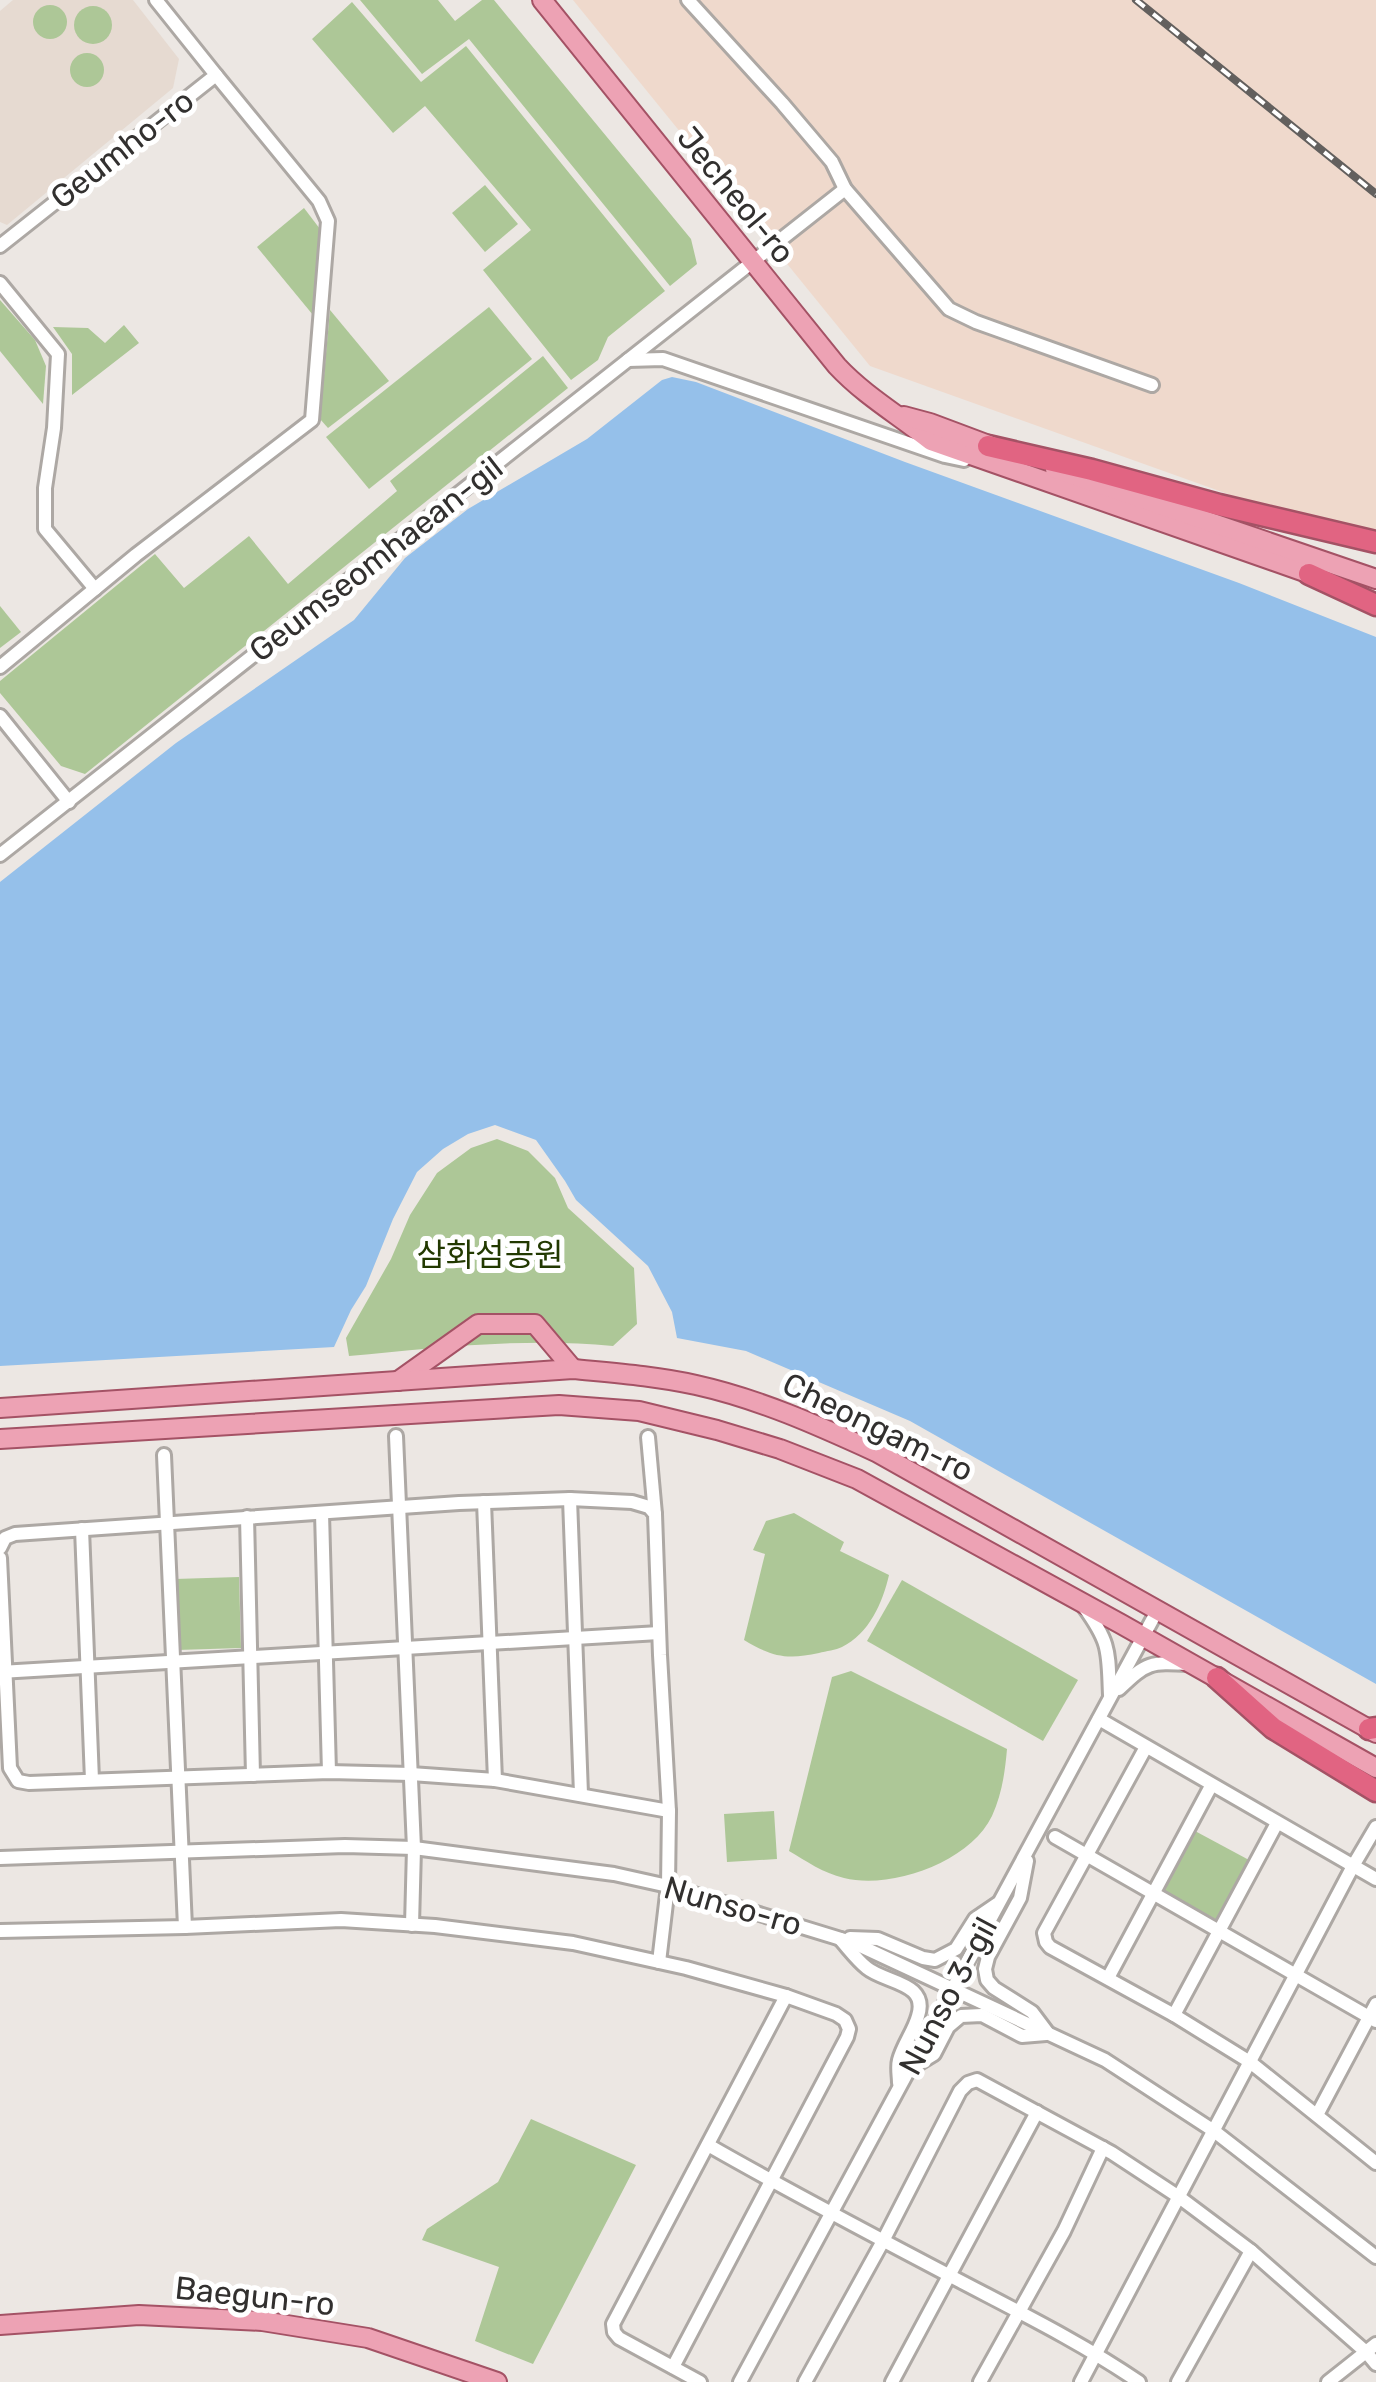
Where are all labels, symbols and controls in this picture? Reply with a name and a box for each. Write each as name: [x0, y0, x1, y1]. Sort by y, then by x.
street label: Geumho-ro: [43, 81, 201, 217]
street label: Jecheol-ro: [669, 119, 803, 271]
street label: Geumseomhaean-gil: [242, 448, 510, 670]
park label: 삼화섬공원: [416, 1236, 564, 1274]
street label: Cheongam-ro: [776, 1364, 980, 1490]
street label: Nunso-ro: [660, 1868, 806, 1944]
street label: Nunso 3-gil: [891, 1911, 1005, 2081]
street label: Baegun-ro: [173, 2269, 337, 2323]

